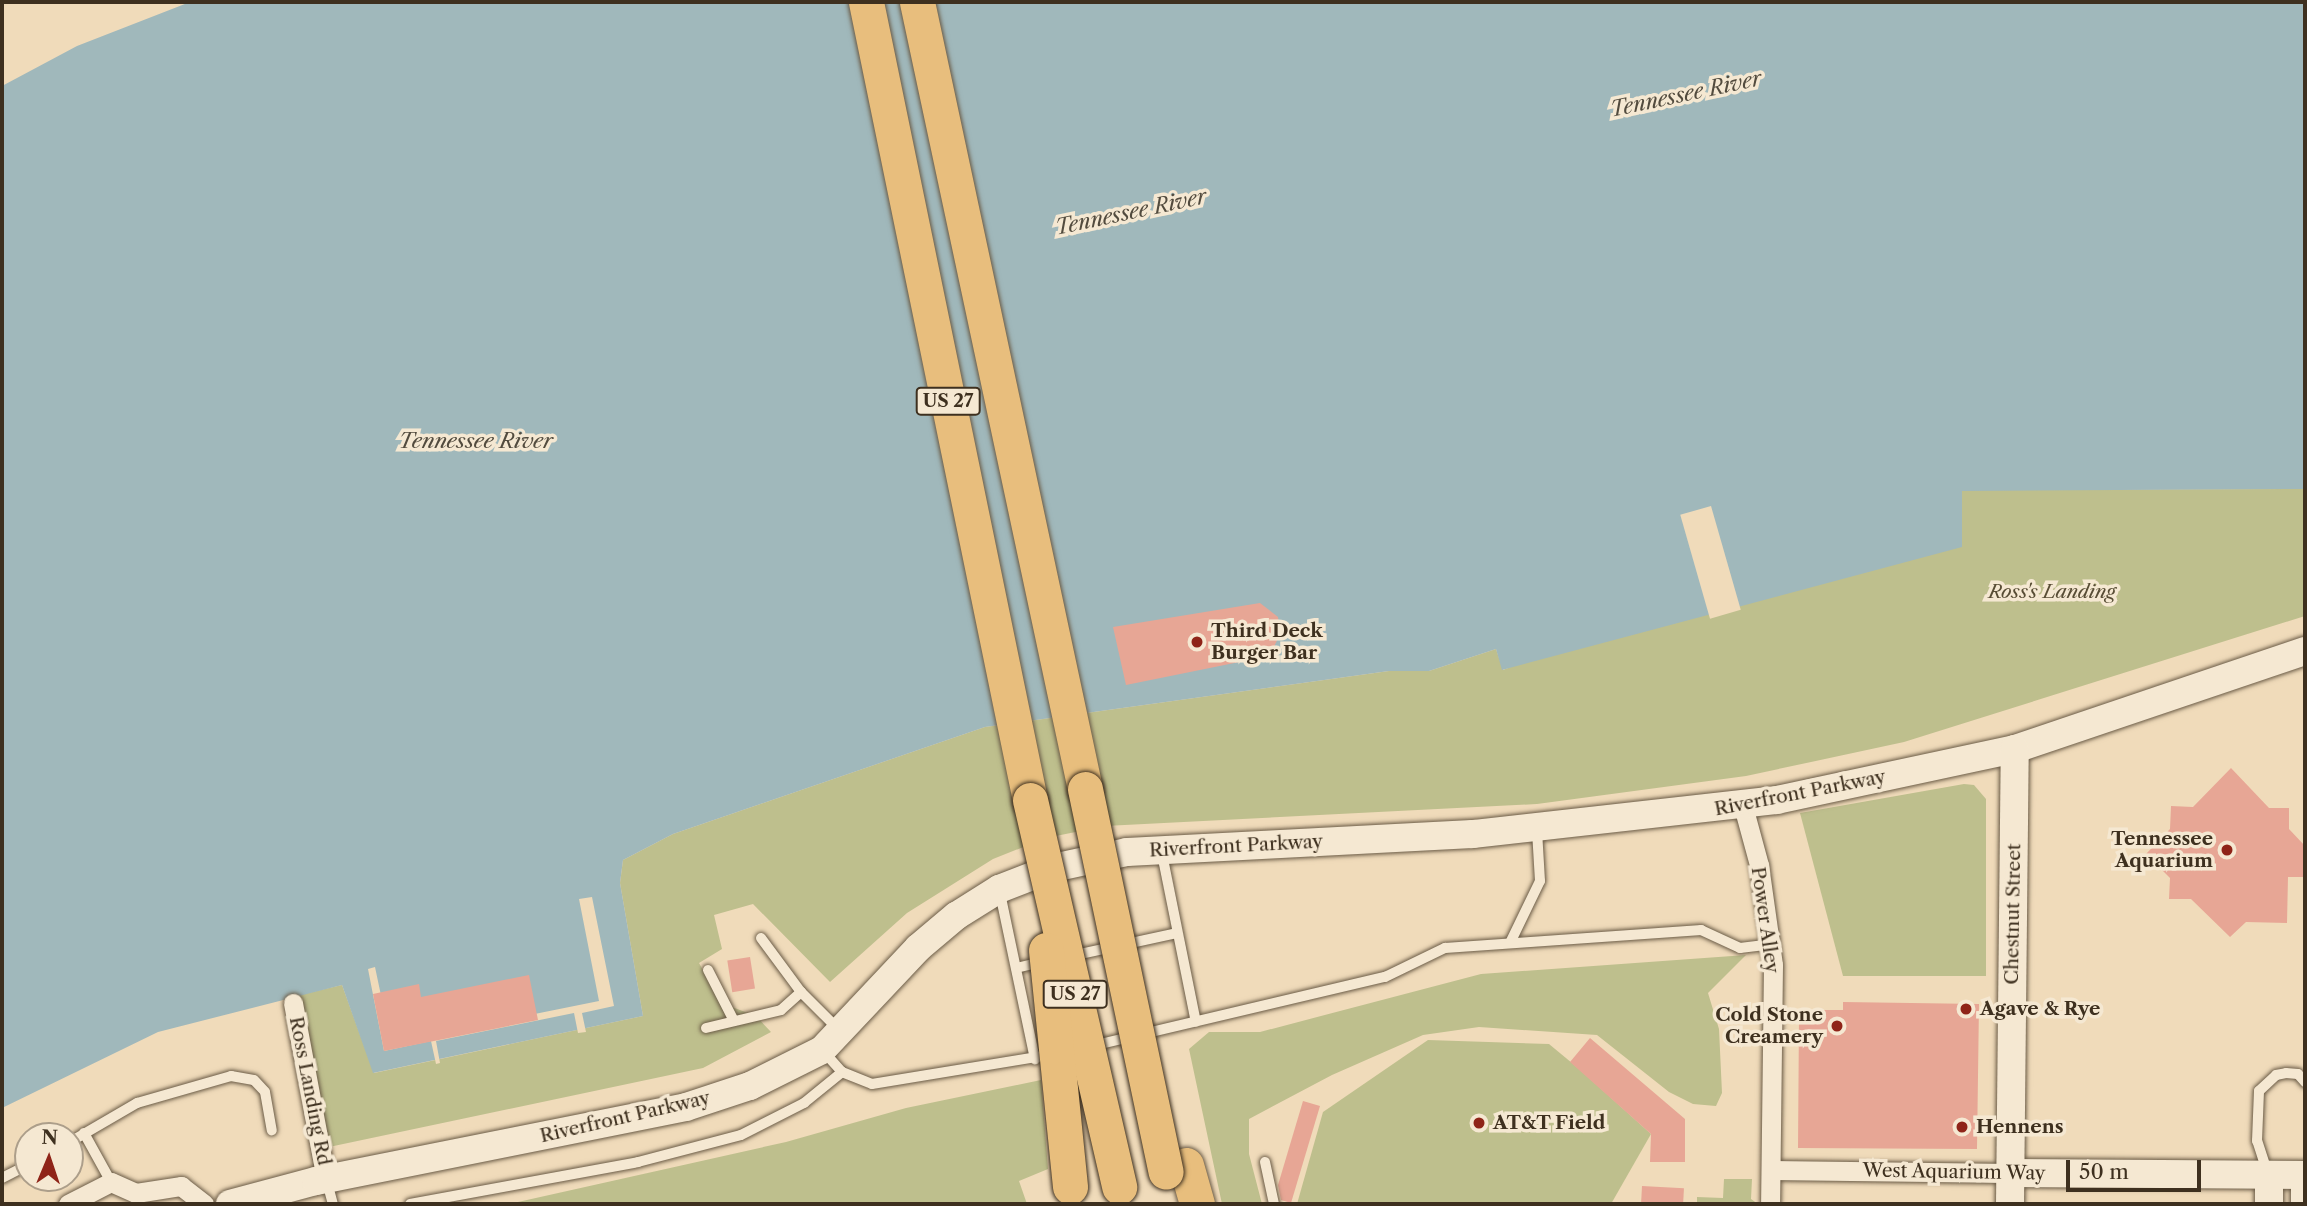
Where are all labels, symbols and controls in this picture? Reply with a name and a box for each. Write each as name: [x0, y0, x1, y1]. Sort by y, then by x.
water label: Tennessee River: [1608, 66, 1764, 122]
water label: Tennessee River: [1053, 184, 1209, 240]
road number: US 27: [915, 386, 981, 416]
water label: Tennessee River: [399, 428, 553, 454]
park label: Ross's Landing: [1988, 581, 2116, 603]
place label: Third Deck Burger Bar: [1211, 620, 1323, 664]
marker: Third Deck Burger Bar: [1189, 634, 1205, 650]
street label: Riverfront Parkway: [1712, 765, 1888, 821]
place label: Tennessee Aquarium: [2111, 828, 2213, 872]
street label: Riverfront Parkway: [1149, 830, 1323, 862]
marker: Tennessee Aquarium: [2219, 842, 2235, 858]
street label: Chestnut Street: [2000, 843, 2026, 985]
street label: Power Alley: [1746, 865, 1784, 975]
road number: US 27: [1042, 979, 1108, 1009]
place label: Agave & Rye: [1980, 998, 2100, 1020]
marker: Agave & Rye: [1958, 1001, 1974, 1017]
place label: Cold Stone Creamery: [1715, 1004, 1823, 1048]
street label: Ross Landing Rd: [284, 1015, 336, 1167]
marker: Cold Stone Creamery: [1829, 1018, 1845, 1034]
street label: Riverfront Parkway: [538, 1086, 712, 1148]
place label: AT&T Field: [1493, 1112, 1606, 1134]
marker: AT&T Field: [1471, 1115, 1487, 1131]
place label: Hennens: [1976, 1116, 2064, 1138]
marker: Hennens: [1954, 1119, 1970, 1135]
north arrow: [14, 1122, 84, 1192]
text: N: [41, 1126, 58, 1149]
scale bar: [2069, 1146, 2204, 1190]
street label: West Aquarium Way: [1862, 1159, 2046, 1185]
text: 50 m: [2079, 1159, 2129, 1184]

